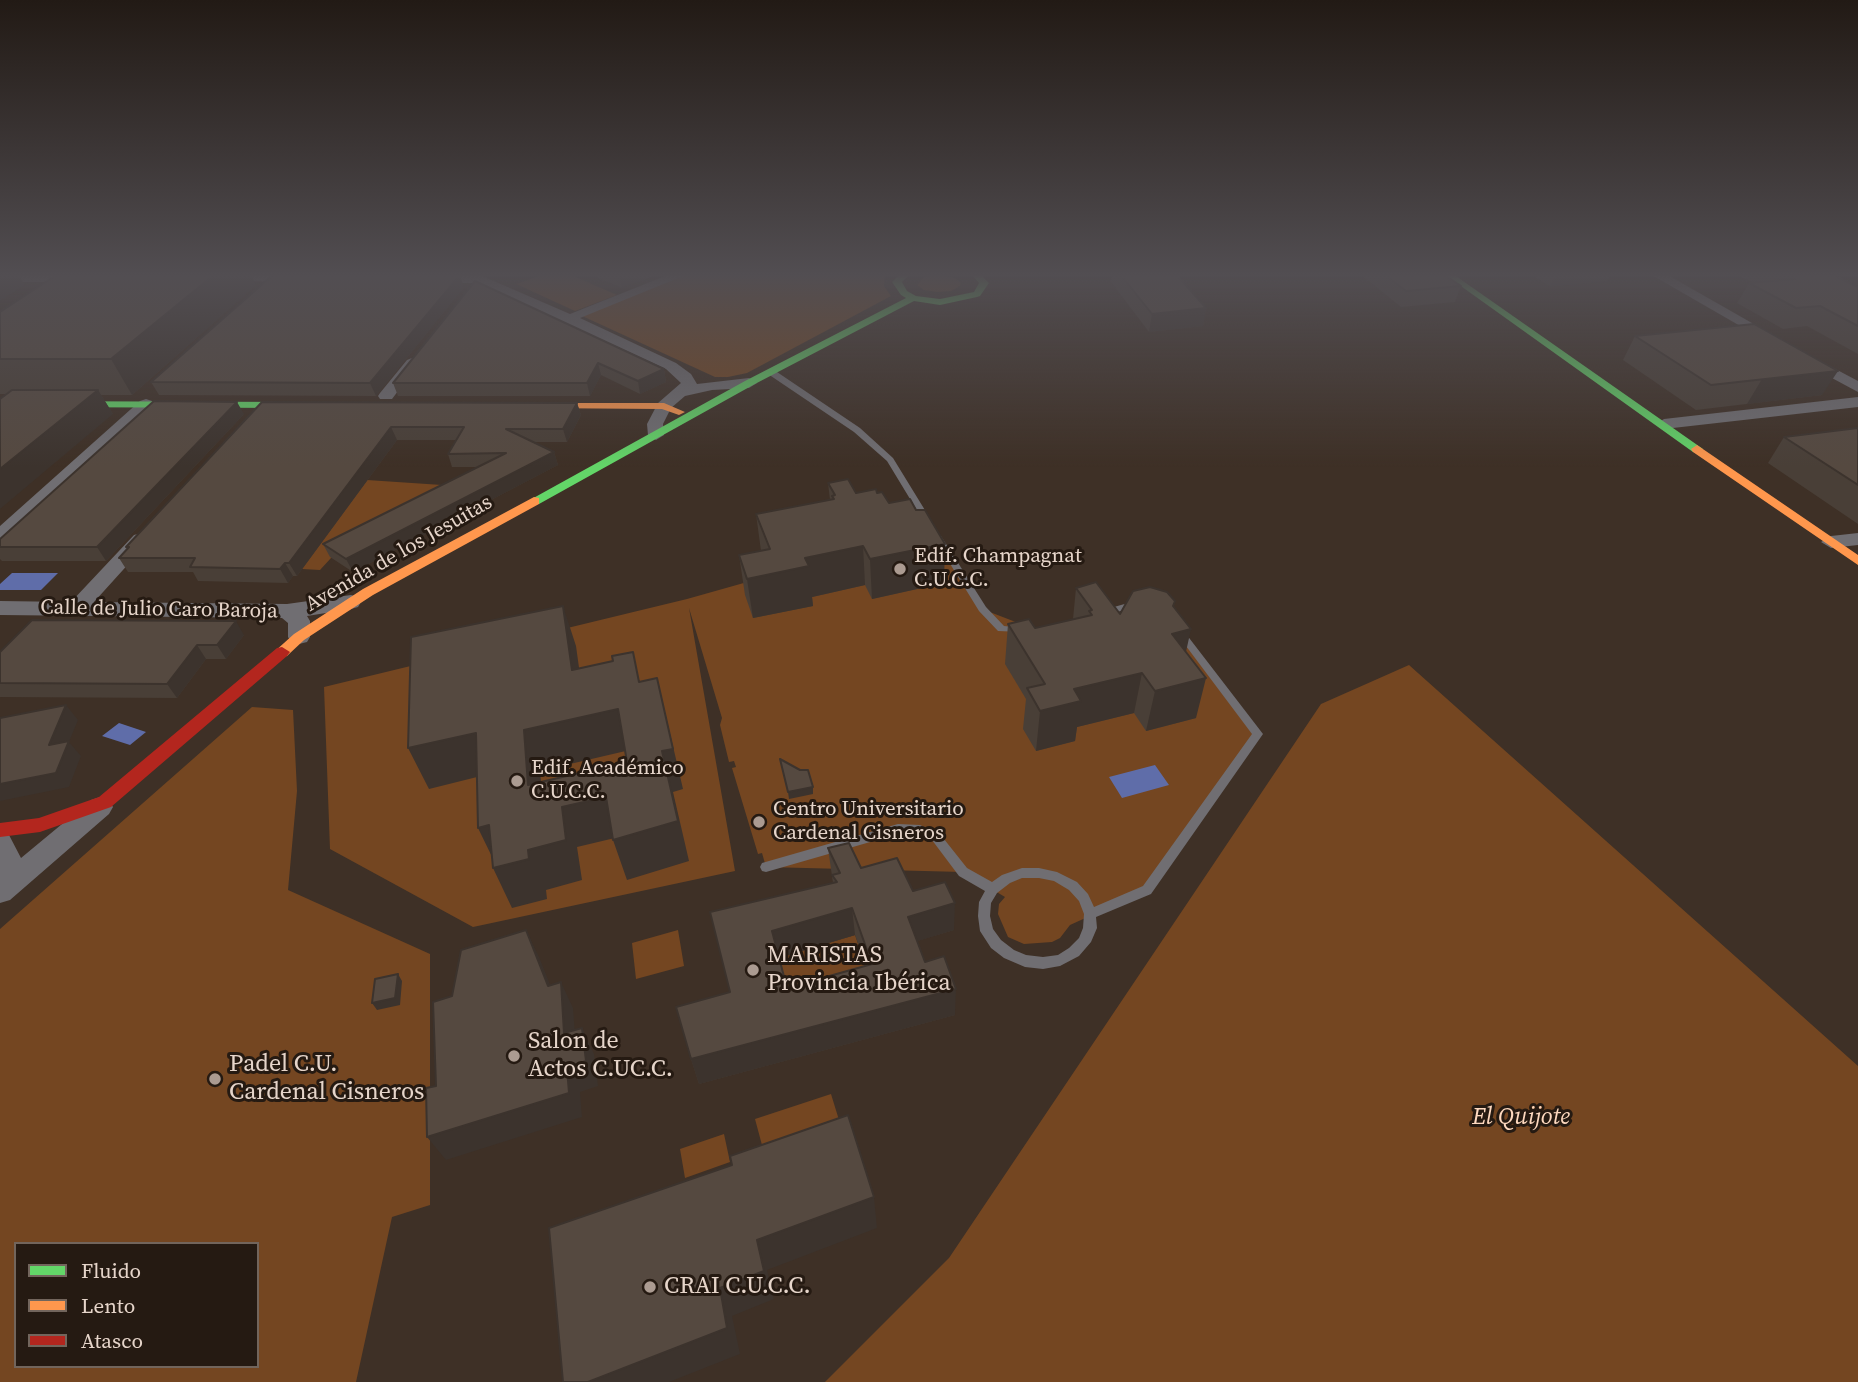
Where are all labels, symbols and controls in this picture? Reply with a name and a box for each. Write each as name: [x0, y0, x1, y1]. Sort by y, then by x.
street label: Avenida de los Jesuitas: [301, 490, 497, 618]
place label: Edif. Champagnat C.U.C.C.: [914, 544, 1082, 594]
marker: Edif. Champagnat C.U.C.C.: [892, 561, 908, 577]
street label: Calle de Julio Caro Baroja: [40, 595, 278, 625]
place label: Edif. Académico C.U.C.C.: [531, 756, 684, 806]
marker: Edif. Académico C.U.C.C.: [509, 773, 525, 789]
place label: Centro Universitario Cardenal Cisneros: [773, 797, 964, 847]
marker: Centro Universitario Cardenal Cisneros: [751, 814, 767, 830]
place label: MARISTAS Provincia Ibérica: [767, 942, 951, 998]
marker: MARISTAS Provincia Ibérica: [745, 962, 761, 978]
place label: Salon de Actos C.UC.C.: [528, 1028, 673, 1084]
marker: Salon de Actos C.UC.C.: [506, 1048, 522, 1064]
place label: Padel C.U. Cardenal Cisneros: [229, 1051, 425, 1107]
marker: Padel C.U. Cardenal Cisneros: [207, 1071, 223, 1087]
park label: El Quijote: [1472, 1104, 1570, 1132]
legend: [14, 1242, 259, 1368]
text: Fluido: [81, 1256, 141, 1285]
place label: CRAI C.U.C.C.: [664, 1273, 811, 1301]
marker: CRAI C.U.C.C.: [642, 1279, 658, 1295]
text: Lento: [81, 1291, 135, 1320]
text: Atasco: [81, 1326, 143, 1355]

